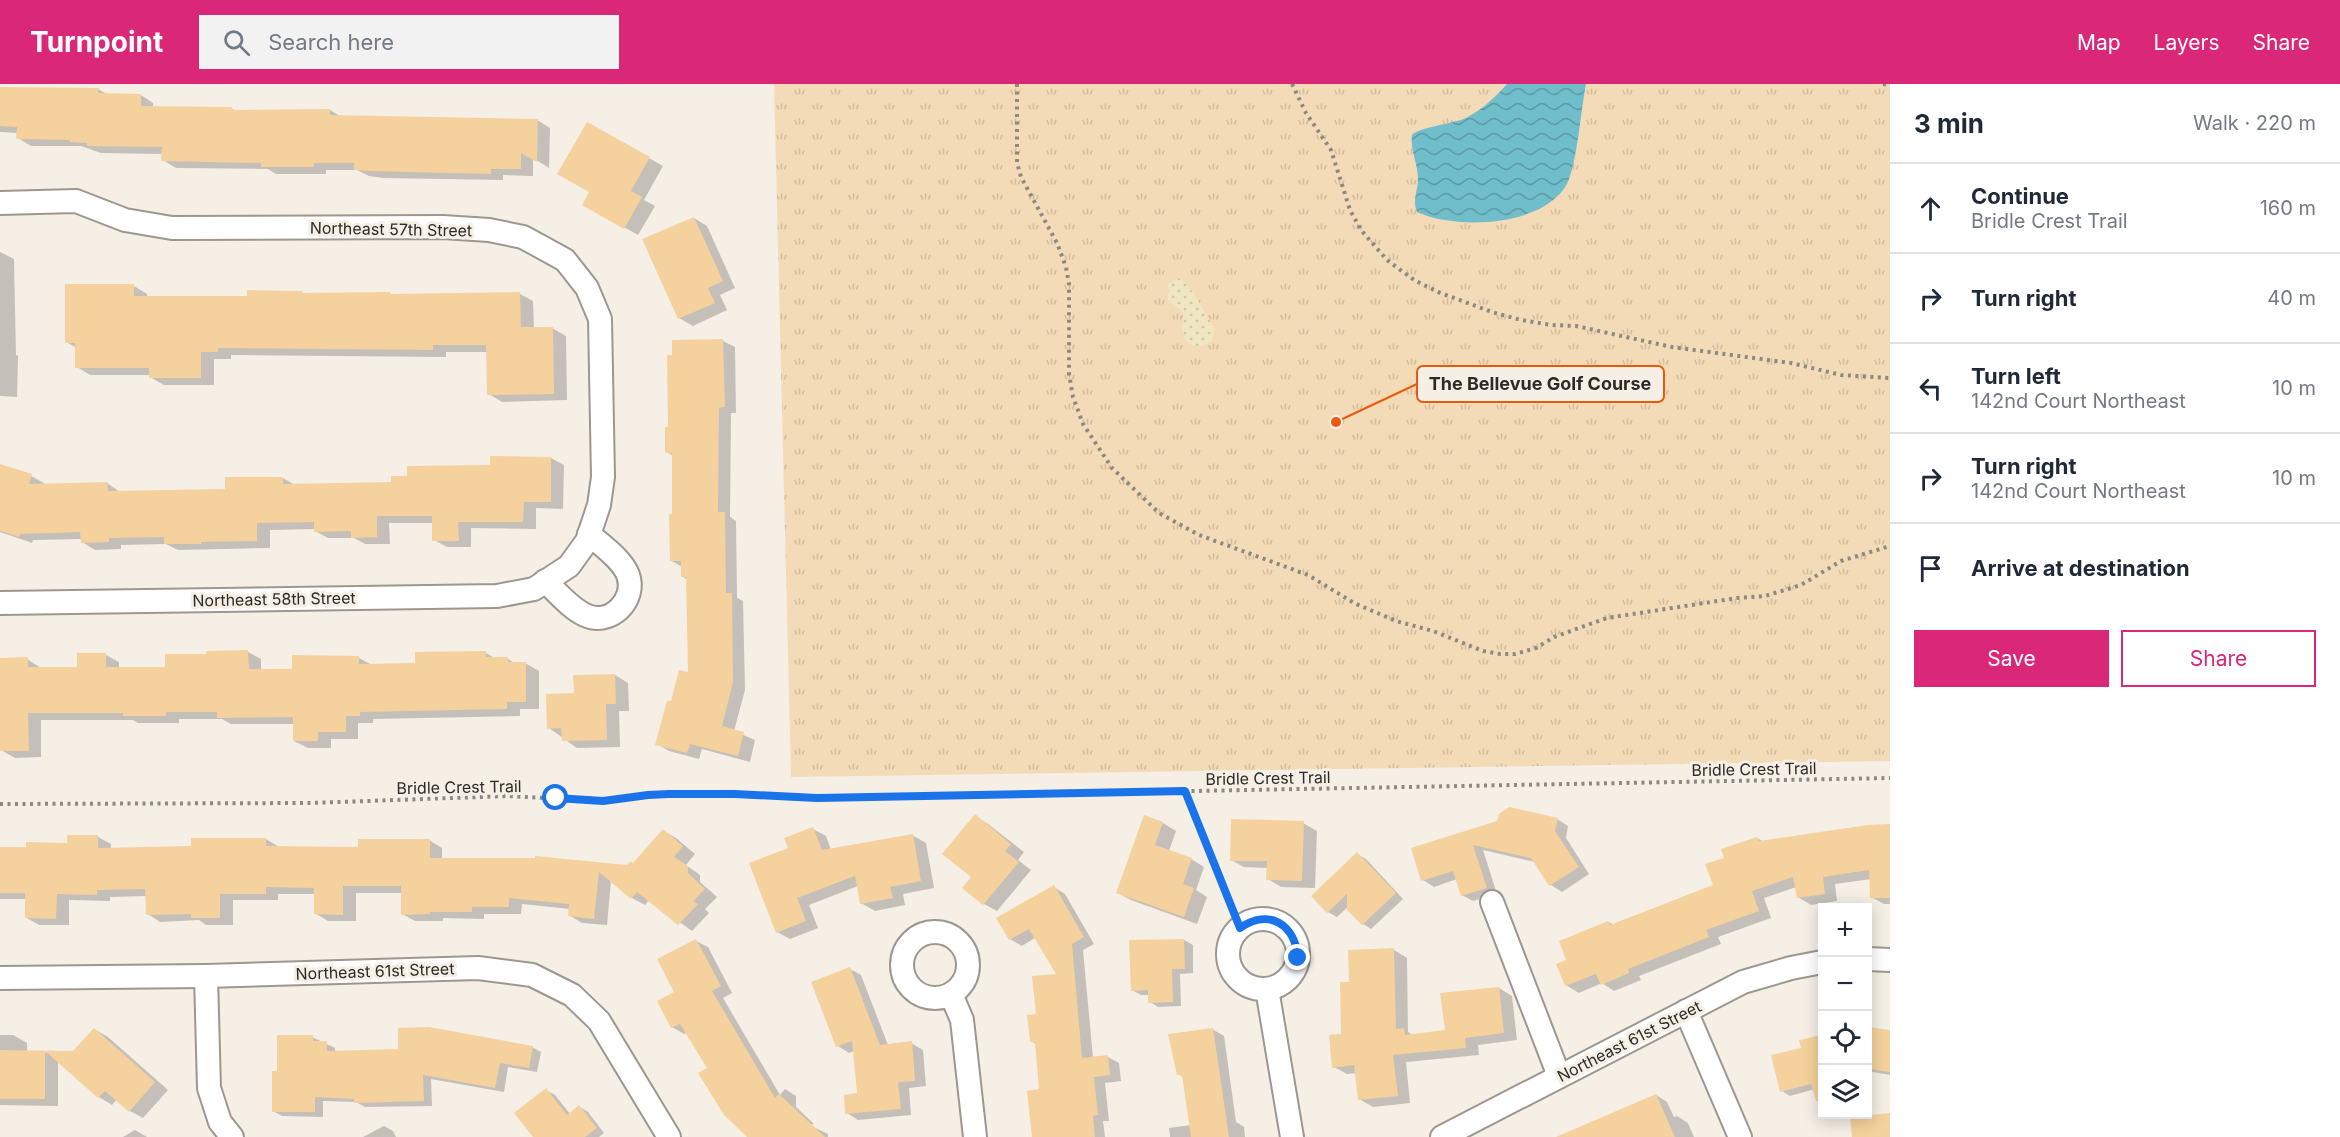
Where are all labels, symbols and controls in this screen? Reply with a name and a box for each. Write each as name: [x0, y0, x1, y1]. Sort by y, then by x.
search box: [199, 15, 619, 69]
text: Turnpoint: [30, 25, 163, 59]
icon: search: [220, 26, 253, 59]
text: Search here: [268, 29, 394, 55]
text: Map: [2077, 30, 2121, 55]
text: Layers: [2154, 30, 2220, 55]
text: Share: [2253, 30, 2310, 55]
text: 3 min: [1914, 108, 1984, 139]
text: Walk · 220 m: [2193, 111, 2316, 135]
text: Continue: [1971, 183, 2069, 209]
icon: ahead: [1914, 192, 1947, 225]
text: 160 m: [2260, 196, 2316, 220]
text: Bridle Crest Trail: [1971, 209, 2128, 233]
street label: Northeast 57th Street: [310, 218, 472, 240]
icon: right: [1914, 282, 1947, 315]
text: Turn right: [1971, 285, 2077, 311]
text: 40 m: [2267, 286, 2316, 310]
text: Turn left: [1971, 363, 2061, 389]
callout: The Bellevue Golf Course: [1417, 366, 1664, 402]
icon: left: [1914, 372, 1947, 405]
text: The Bellevue Golf Course: [1429, 373, 1652, 394]
text: 10 m: [2272, 376, 2316, 400]
text: 142nd Court Northeast: [1971, 389, 2186, 413]
text: Turn right: [1971, 453, 2077, 479]
icon: right: [1914, 462, 1947, 495]
text: 10 m: [2272, 466, 2316, 490]
text: 142nd Court Northeast: [1971, 479, 2186, 503]
icon: arrive: [1914, 552, 1947, 585]
text: Arrive at destination: [1971, 555, 2190, 581]
street label: Northeast 58th Street: [192, 588, 356, 610]
button: Save: [1914, 630, 2109, 687]
button: Share: [2121, 630, 2316, 687]
street label: Bridle Crest Trail: [1691, 758, 1817, 780]
street label: Bridle Crest Trail: [1205, 767, 1331, 789]
street label: Bridle Crest Trail: [396, 776, 522, 798]
route start: [542, 784, 568, 810]
map controls: [1818, 903, 1872, 1119]
button: +: [1818, 903, 1872, 957]
route end: [1284, 944, 1310, 970]
button: −: [1818, 957, 1872, 1011]
street label: Northeast 61st Street: [295, 958, 455, 984]
street label: Northeast 61st Street: [1554, 996, 1704, 1086]
button: locate: [1818, 1011, 1872, 1065]
button: layers: [1818, 1065, 1872, 1119]

